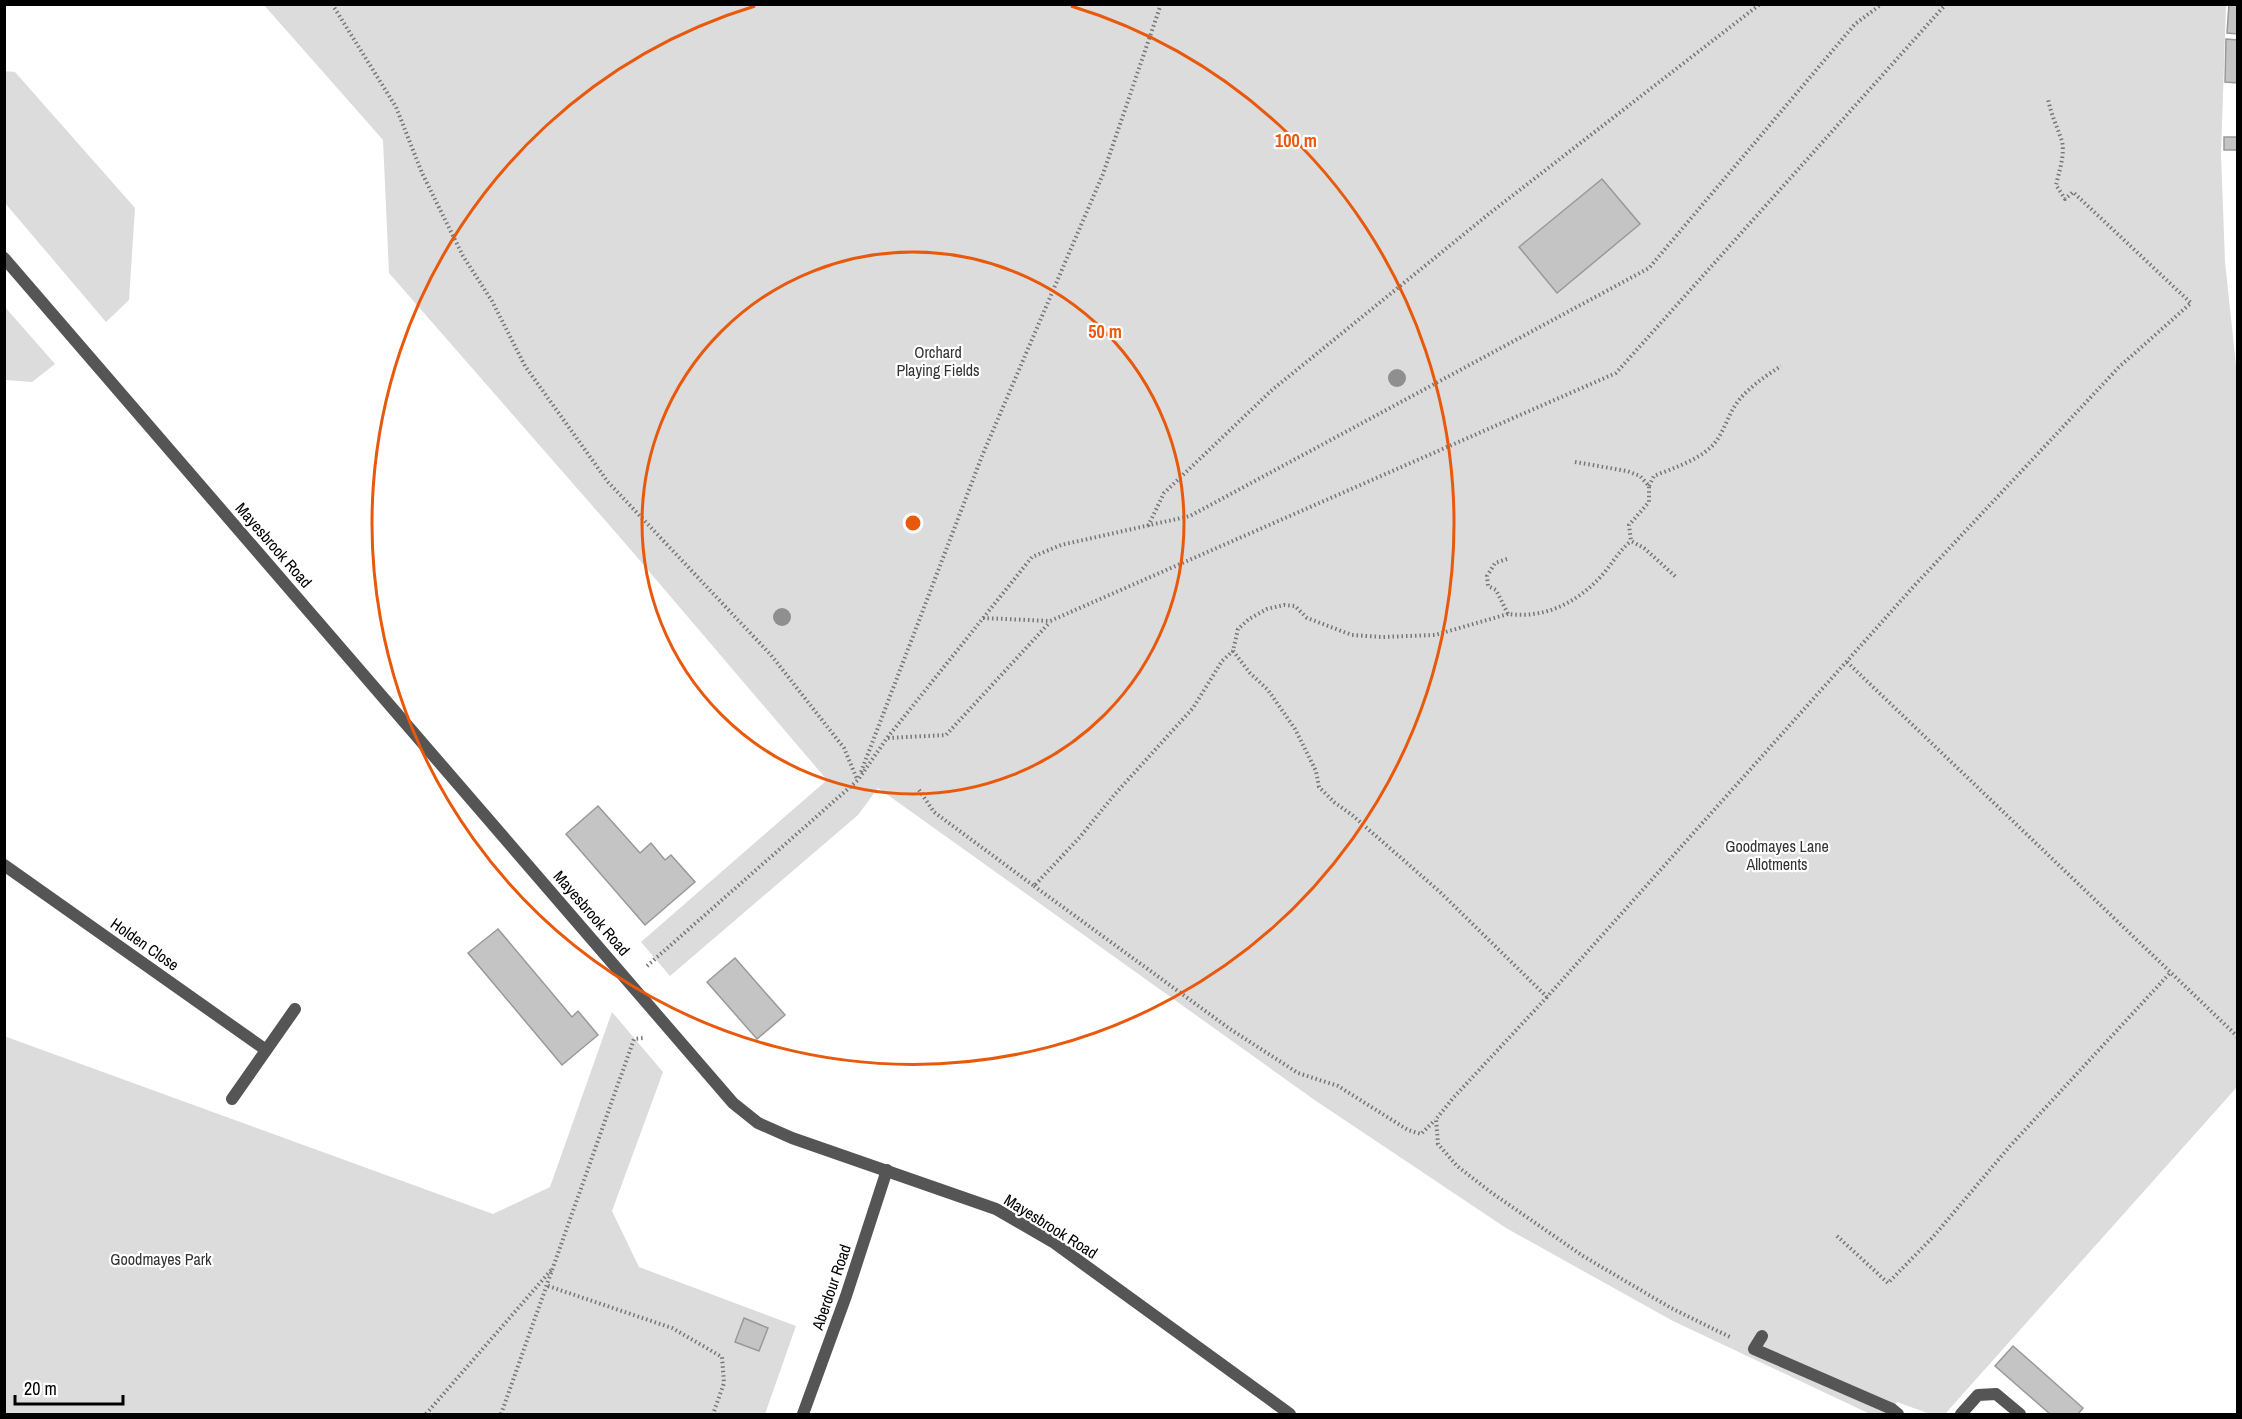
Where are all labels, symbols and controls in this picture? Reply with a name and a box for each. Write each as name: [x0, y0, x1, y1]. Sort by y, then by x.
text: 100 m: [1275, 128, 1317, 153]
text: 50 m: [1088, 319, 1122, 344]
park label: Orchard Playing Fields: [896, 341, 980, 381]
street label: Mayesbrook Road: [231, 498, 317, 592]
centre of rings: [903, 513, 923, 533]
park label: Goodmayes Lane Allotments: [1725, 835, 1829, 875]
street label: Mayesbrook Road: [549, 866, 635, 960]
street label: Holden Close: [106, 912, 184, 976]
street label: Mayesbrook Road: [1000, 1188, 1102, 1264]
street label: Aberdour Road: [806, 1241, 856, 1334]
park label: Goodmayes Park: [110, 1248, 212, 1270]
scale bar: [15, 1368, 123, 1406]
text: 20 m: [24, 1376, 57, 1401]

